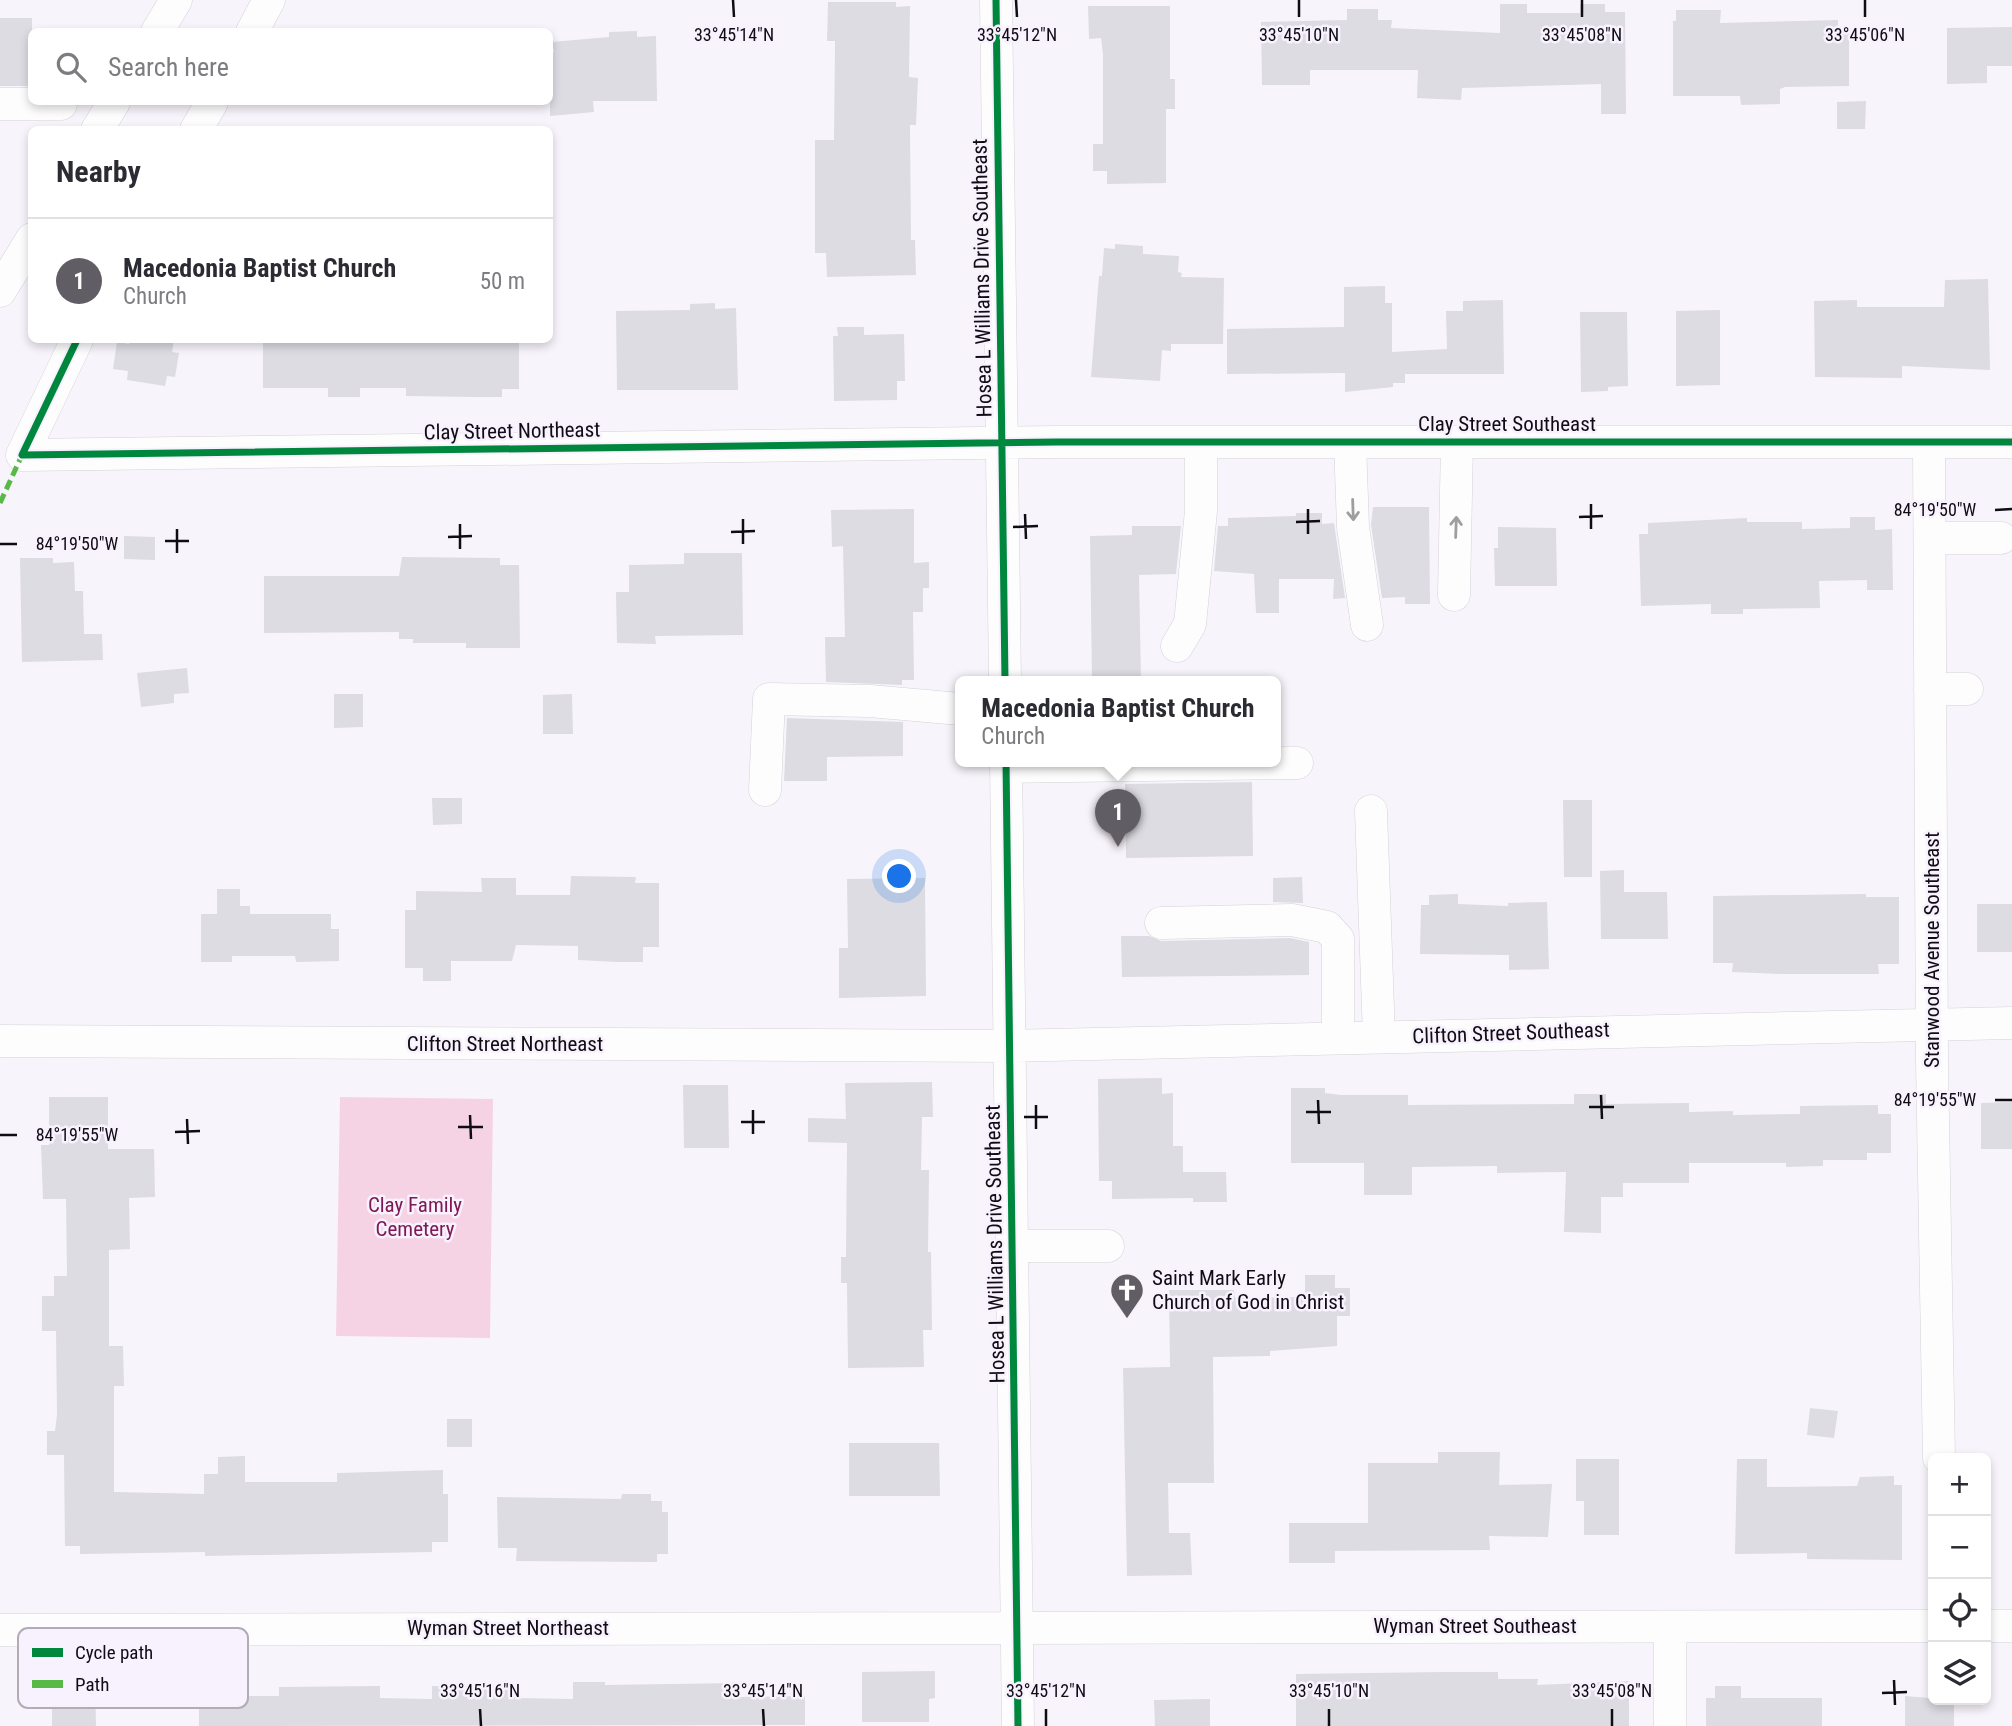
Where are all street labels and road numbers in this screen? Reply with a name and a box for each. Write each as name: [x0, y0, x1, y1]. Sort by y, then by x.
street label: Hosea L Williams Drive Southeast: [968, 139, 996, 417]
street label: Clay Street Southeast: [1418, 412, 1596, 436]
street label: Clay Street Northeast: [423, 417, 601, 445]
street label: Stanwood Avenue Southeast: [1920, 832, 1944, 1068]
street label: Clifton Street Southeast: [1412, 1018, 1610, 1048]
street label: Clifton Street Northeast: [407, 1032, 603, 1056]
street label: Hosea L Williams Drive Southeast: [981, 1105, 1009, 1383]
street label: Wyman Street Southeast: [1373, 1614, 1577, 1638]
street label: Wyman Street Northeast: [407, 1616, 609, 1640]

